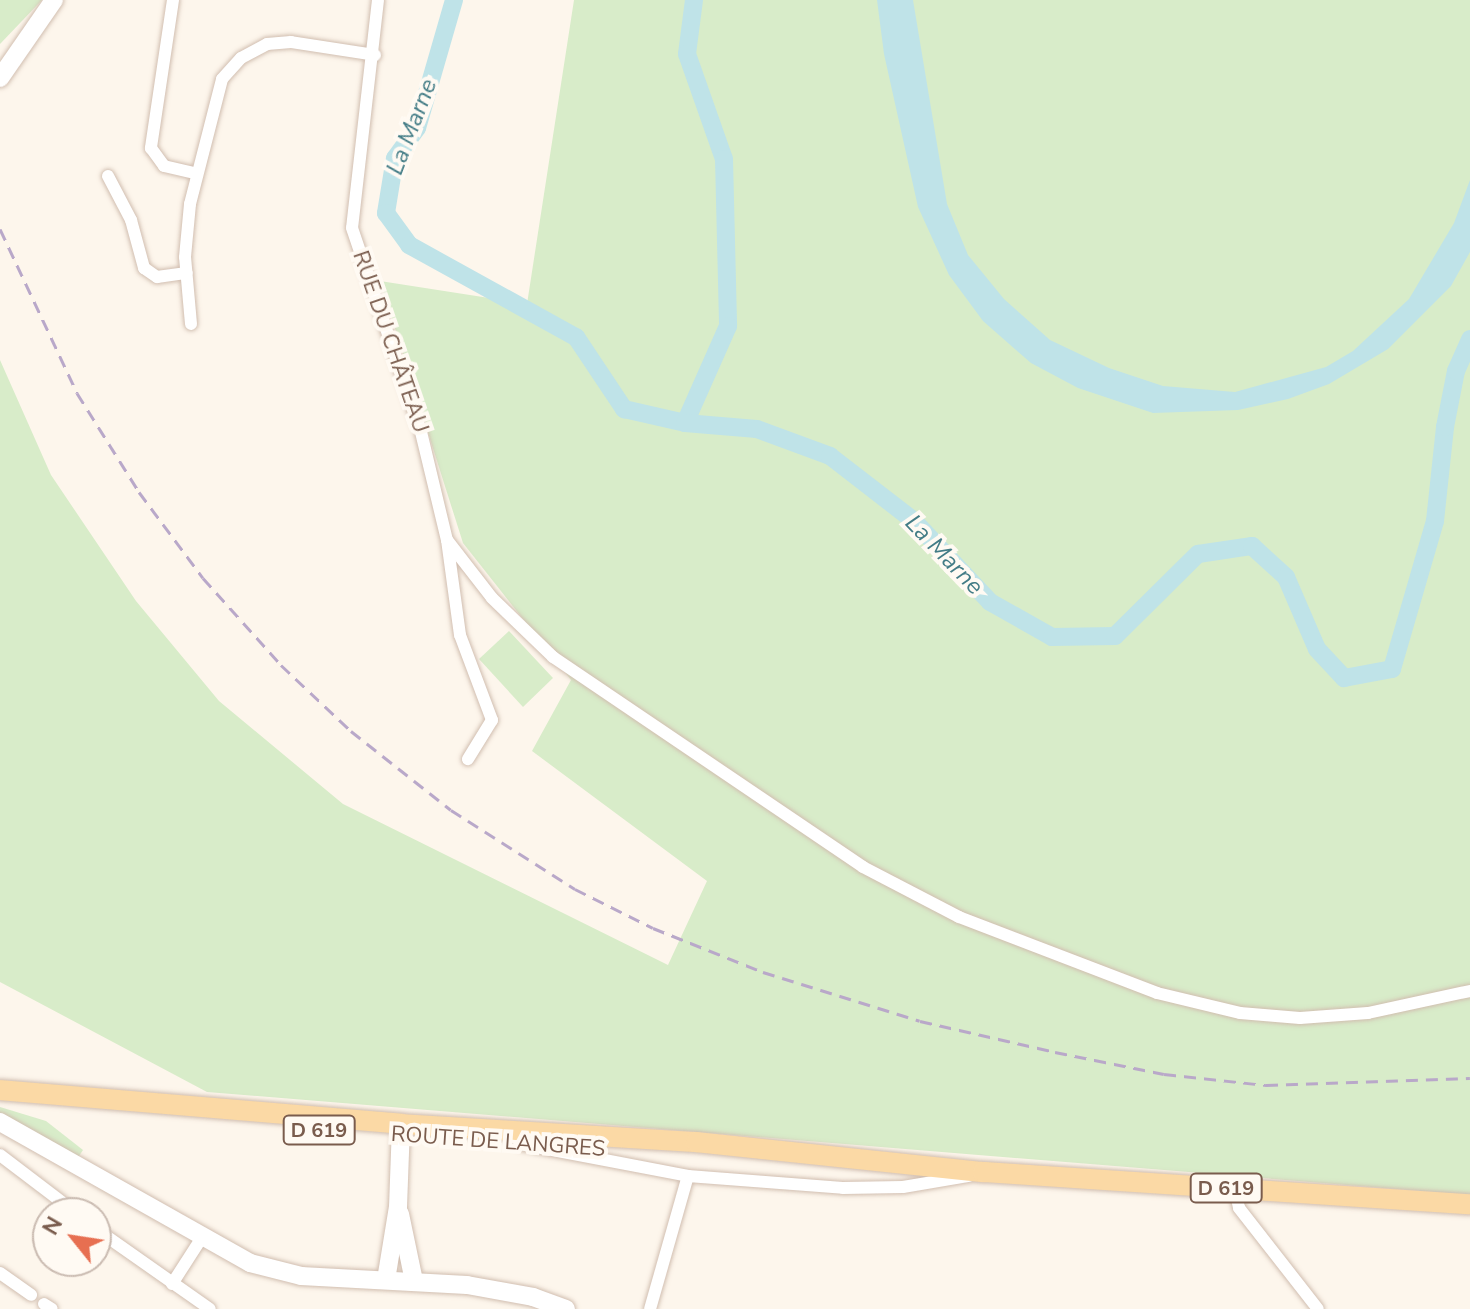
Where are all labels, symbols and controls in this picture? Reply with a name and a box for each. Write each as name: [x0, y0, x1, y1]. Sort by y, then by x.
water label: La Marne: [381, 75, 443, 179]
street label: RUE DU CHÂTEAU: [346, 247, 434, 437]
water label: La Marne: [899, 509, 989, 601]
road number: D 619: [281, 1114, 357, 1146]
street label: ROUTE DE LANGRES: [390, 1121, 606, 1163]
road number: D 619: [1188, 1172, 1264, 1204]
north arrow: [32, 1197, 112, 1277]
text: N: [36, 1211, 70, 1241]

